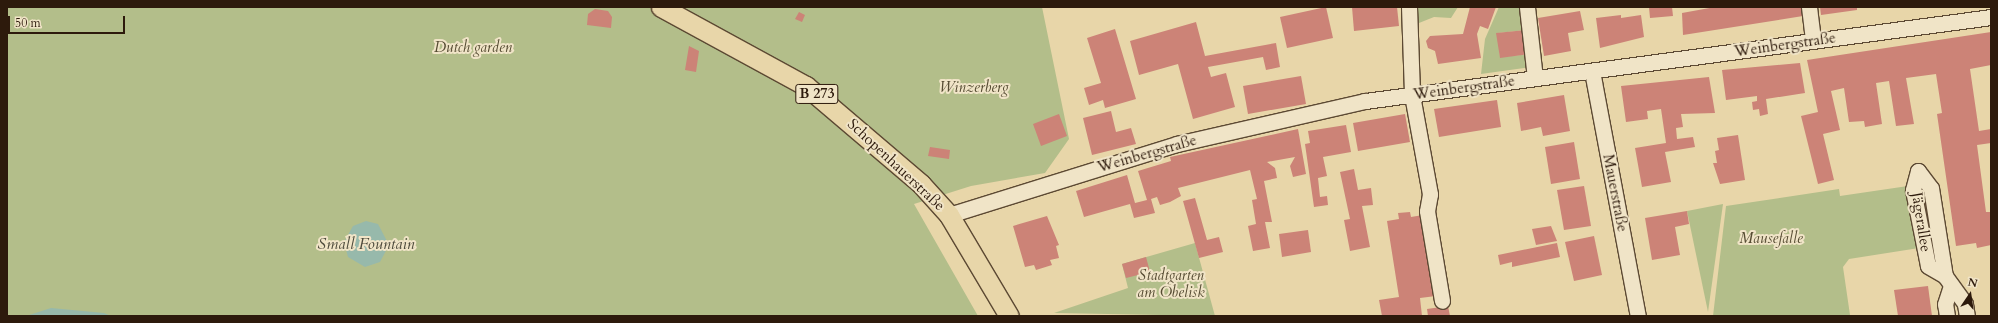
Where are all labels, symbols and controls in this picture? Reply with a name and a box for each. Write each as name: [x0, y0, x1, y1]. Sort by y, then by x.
scale bar: [10, 8, 127, 34]
text: 50 m: [15, 15, 41, 31]
street label: Weinbergstraße: [1733, 29, 1837, 61]
park label: Dutch garden: [434, 39, 512, 57]
street label: Weinbergstraße: [1412, 72, 1516, 104]
park label: Winzerberg: [939, 79, 1009, 97]
road number: B 273: [795, 82, 839, 106]
street label: Schopenhauerstraße: [844, 115, 948, 215]
street label: Weinbergstraße: [1095, 131, 1199, 177]
street label: Mauerstraße: [1599, 153, 1631, 233]
street label: Jägerallee: [1907, 191, 1935, 253]
park label: Mausefalle: [1739, 230, 1803, 248]
water label: Small Fountain: [317, 234, 415, 254]
park label: Stadtgarten am Obelisk: [1137, 266, 1205, 301]
text: N: [1966, 274, 1979, 291]
north arrow: [1950, 275, 1990, 315]

